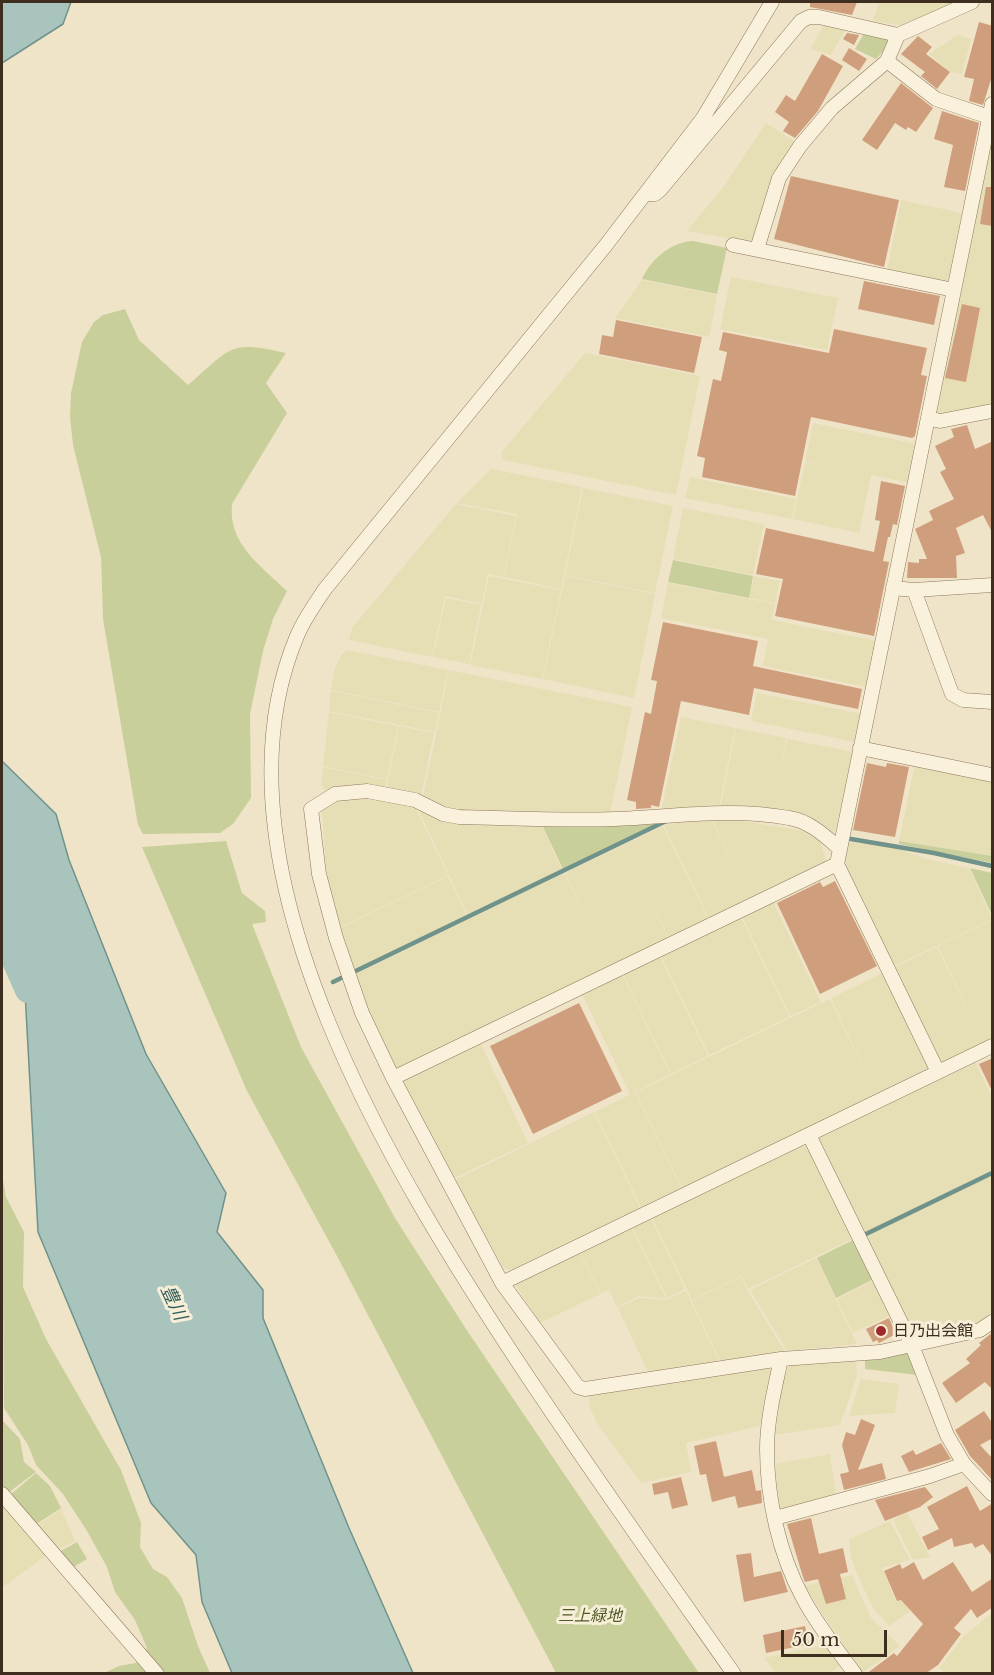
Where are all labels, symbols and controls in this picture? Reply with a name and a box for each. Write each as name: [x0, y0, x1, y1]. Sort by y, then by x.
water label: 豊川: [156, 1282, 190, 1324]
place label: 日乃出会館: [893, 1321, 973, 1341]
marker: 日乃出会館: [874, 1324, 888, 1338]
park label: 三上緑地: [558, 1606, 622, 1626]
scale bar: [784, 1618, 890, 1656]
text: 50 m: [792, 1629, 840, 1651]

